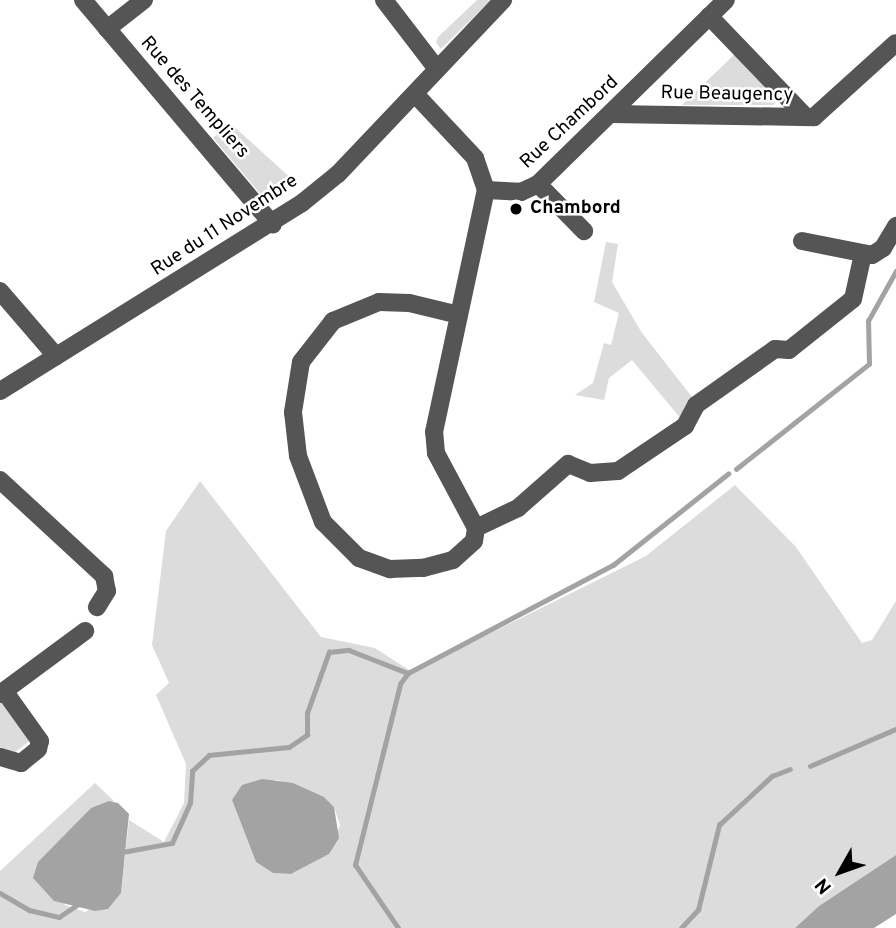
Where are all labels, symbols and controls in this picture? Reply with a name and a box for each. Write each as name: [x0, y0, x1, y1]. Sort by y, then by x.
street label: Rue des Templiers: [135, 32, 253, 164]
street label: Rue Chambord: [516, 72, 624, 174]
street label: Rue Beaugency: [660, 82, 794, 108]
street label: Rue du 11 Novembre: [148, 170, 302, 282]
place label: Chambord: [530, 198, 621, 220]
marker: Chambord: [508, 201, 524, 217]
north arrow: [805, 837, 875, 907]
text: N: [810, 873, 837, 898]

